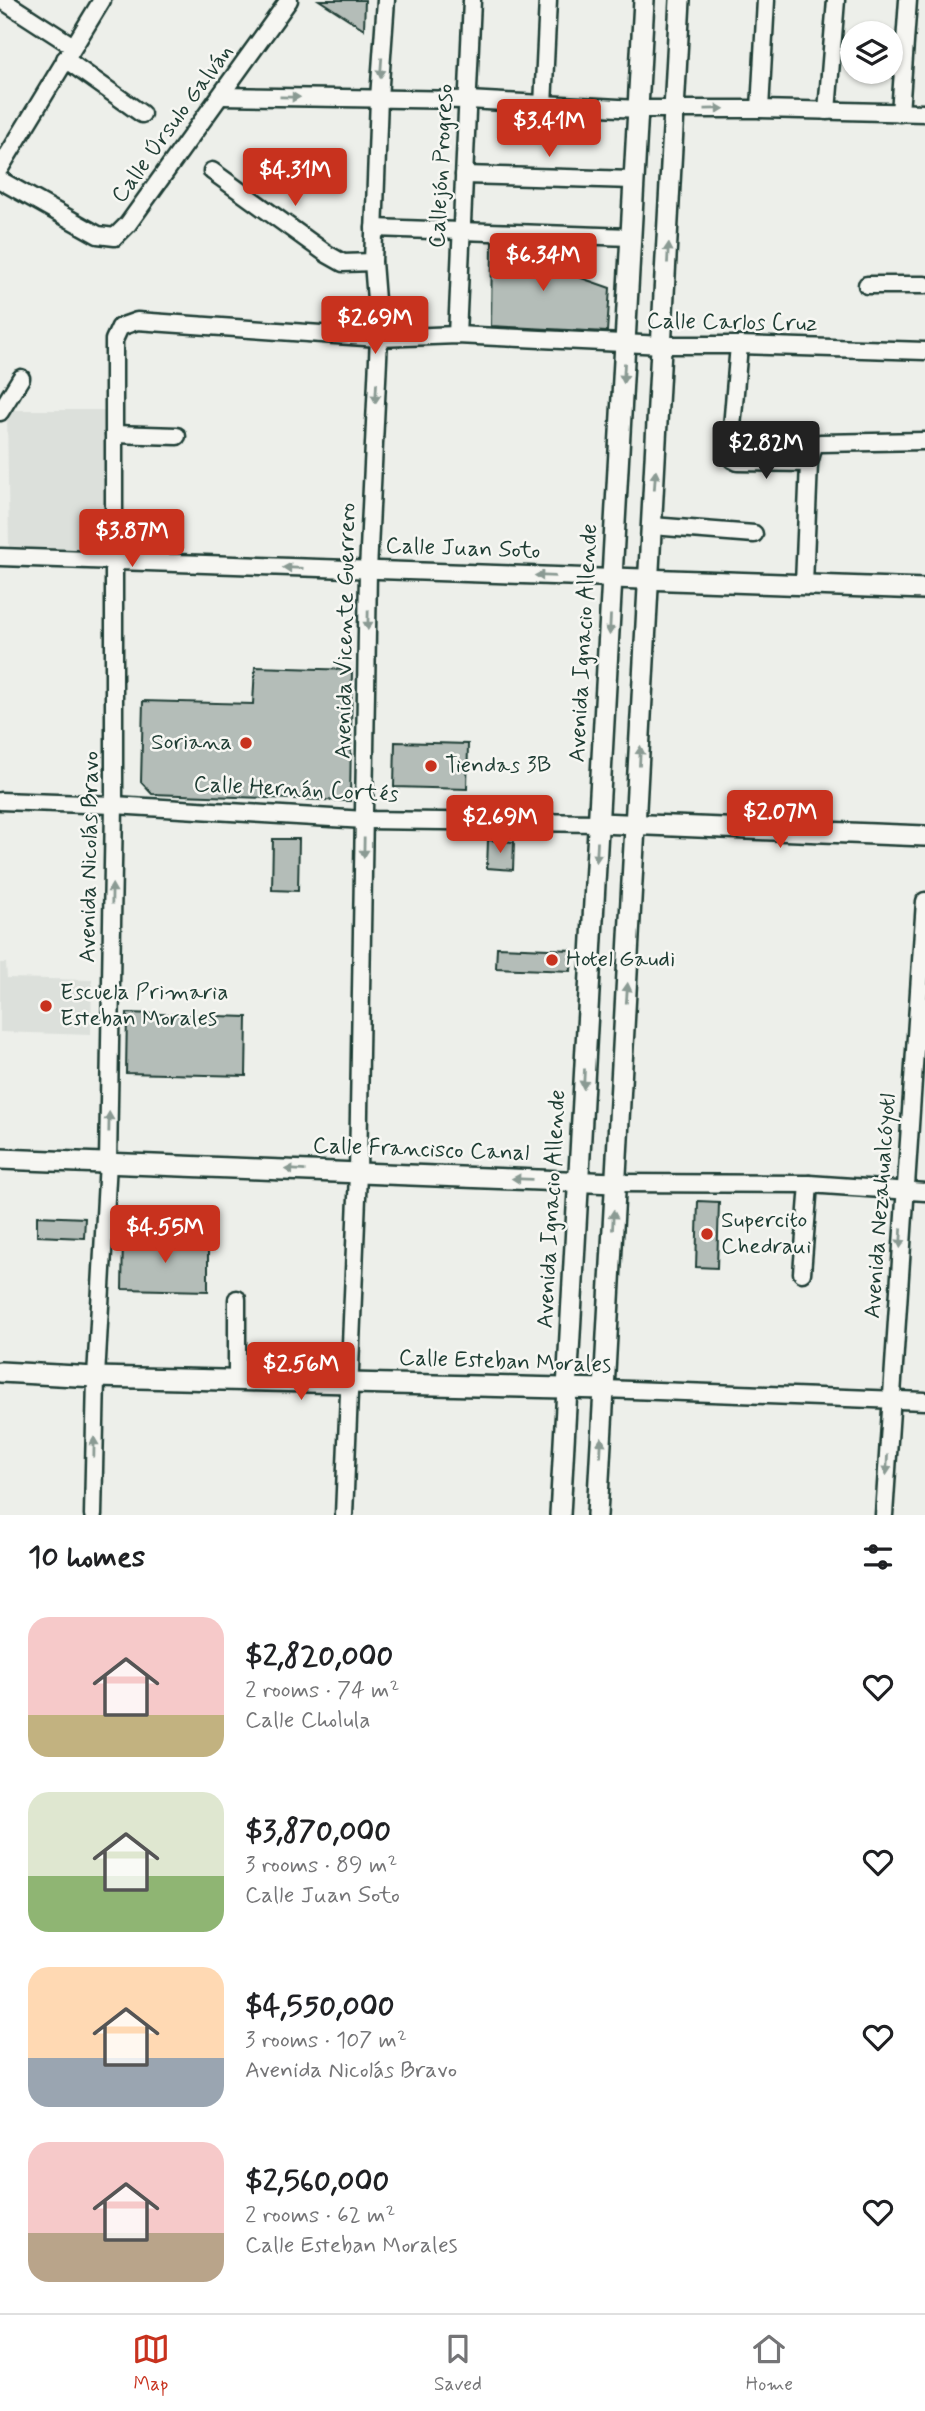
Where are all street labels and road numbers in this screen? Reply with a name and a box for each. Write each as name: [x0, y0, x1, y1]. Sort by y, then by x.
street label: Calle Úrsulo Galván: [105, 38, 241, 210]
street label: Callejón Progreso: [423, 83, 461, 249]
street label: Calle Carlos Cruz: [646, 307, 818, 339]
street label: Avenida Vicente Guerrero: [329, 502, 363, 760]
street label: Avenida Ignacio Allende: [563, 523, 605, 763]
street label: Calle Juan Soto: [385, 531, 541, 567]
street label: Avenida Nicolás Bravo: [73, 751, 107, 963]
street label: Calle Hernán Cortés: [193, 770, 399, 810]
street label: Avenida Ignacio Allende: [531, 1089, 573, 1329]
street label: Avenida Nezahualcóyotl: [858, 1092, 904, 1320]
street label: Calle Francisco Canal: [312, 1131, 530, 1169]
street label: Calle Esteban Morales: [398, 1343, 612, 1381]

